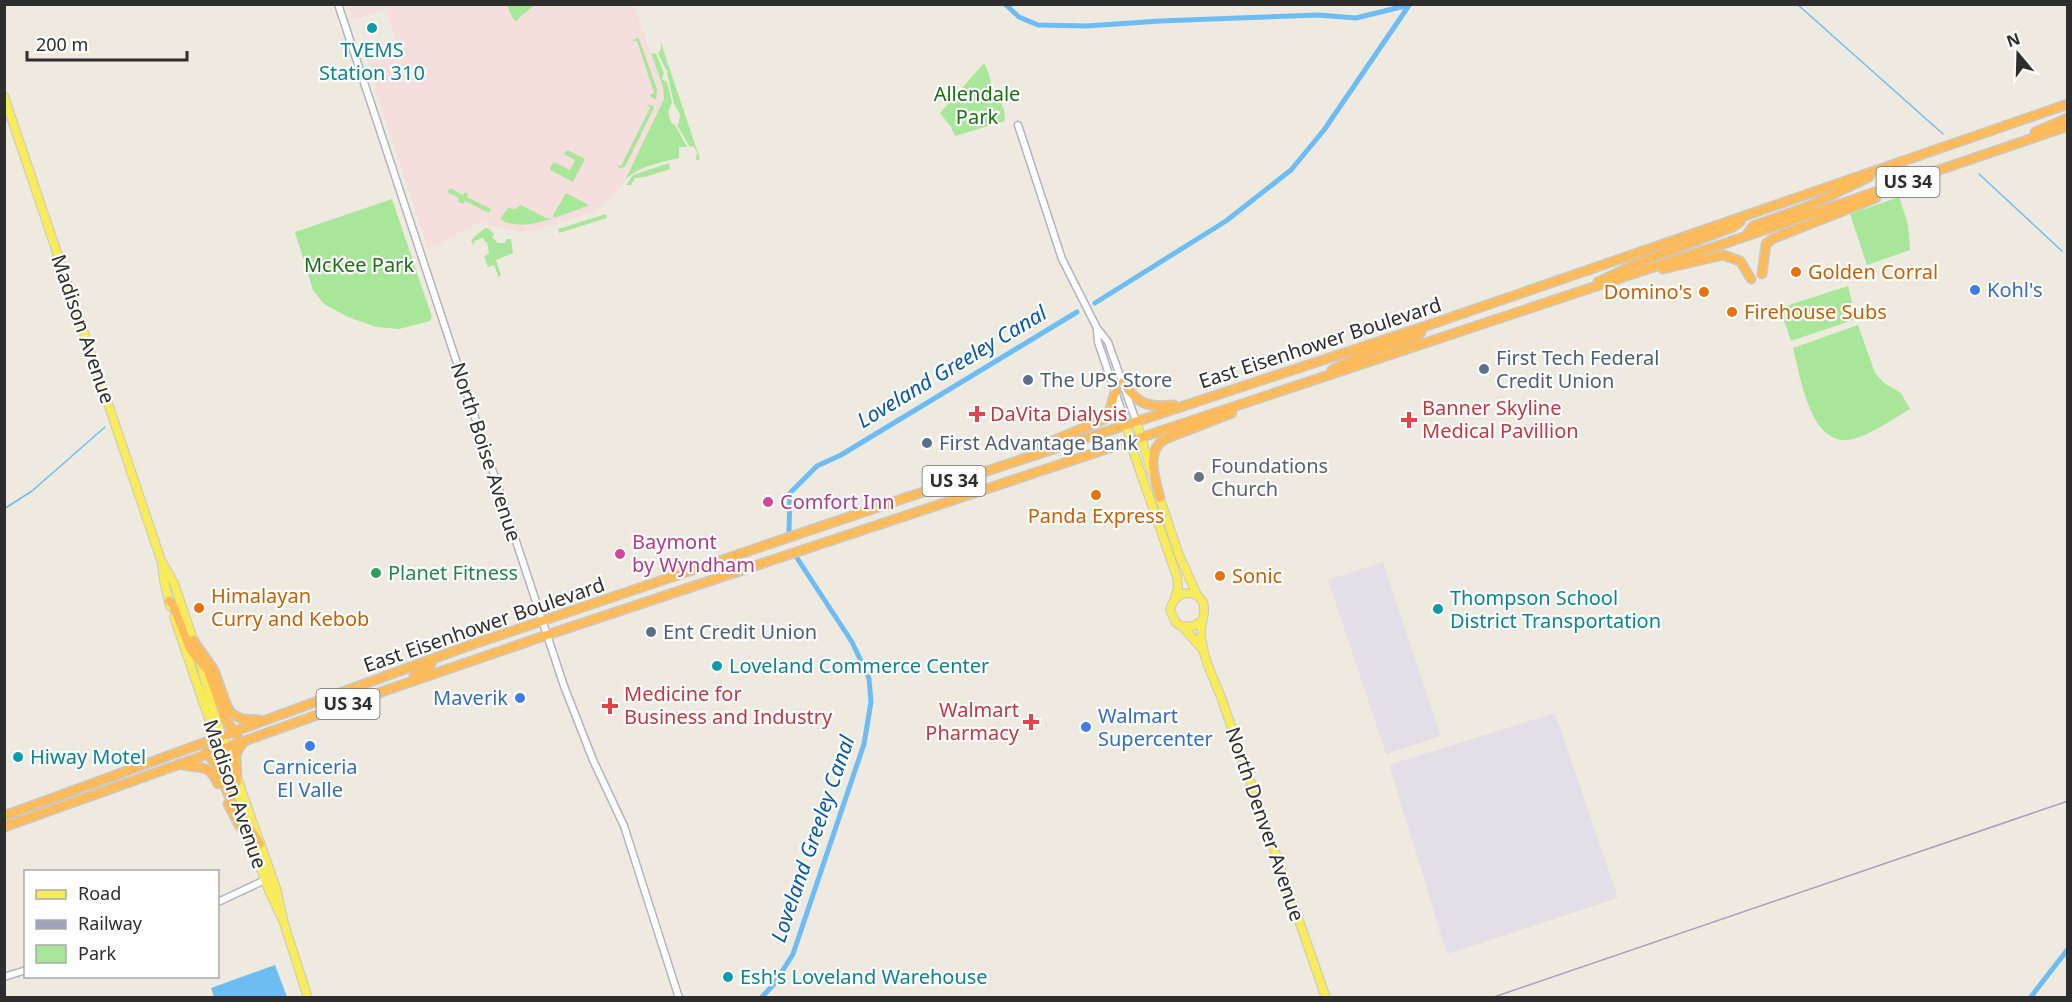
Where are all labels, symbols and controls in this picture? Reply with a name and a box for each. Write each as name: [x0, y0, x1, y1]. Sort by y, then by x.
marker: TVEMS Station 310: [365, 21, 379, 35]
scale bar: [27, 24, 188, 62]
north arrow: [1988, 24, 2048, 84]
text: N: [2003, 27, 2023, 52]
text: 200 m: [36, 32, 88, 56]
place label: TVEMS Station 310: [319, 36, 425, 86]
park label: Allendale Park: [934, 80, 1020, 130]
road number: US 34: [1876, 167, 1940, 197]
street label: Madison Avenue: [45, 251, 122, 407]
park label: McKee Park: [304, 251, 414, 278]
place label: Golden Corral: [1808, 258, 1938, 285]
marker: Golden Corral: [1789, 265, 1803, 279]
place label: Kohl's: [1987, 276, 2042, 303]
place label: Domino's: [1604, 278, 1692, 305]
marker: Kohl's: [1968, 283, 1982, 297]
marker: Domino's: [1697, 285, 1711, 299]
street label: East Eisenhower Boulevard: [1195, 291, 1445, 395]
water label: Loveland Greeley Canal: [851, 298, 1052, 434]
place label: Firehouse Subs: [1744, 298, 1887, 325]
marker: Firehouse Subs: [1725, 305, 1739, 319]
place label: First Tech Federal Credit Union: [1496, 344, 1659, 394]
street label: North Boise Avenue: [445, 359, 528, 545]
marker: First Tech Federal Credit Union: [1477, 362, 1491, 376]
place label: The UPS Store: [1040, 366, 1172, 393]
marker: The UPS Store: [1021, 373, 1035, 387]
place label: Banner Skyline Medical Pavillion: [1422, 394, 1579, 444]
place label: DaVita Dialysis: [990, 400, 1127, 427]
marker: DaVita Dialysis: [968, 405, 986, 423]
marker: Banner Skyline Medical Pavillion: [1400, 411, 1418, 429]
place label: First Advantage Bank: [939, 429, 1138, 456]
marker: First Advantage Bank: [920, 436, 934, 450]
place label: Foundations Church: [1211, 452, 1328, 502]
road number: US 34: [922, 466, 986, 496]
marker: Foundations Church: [1192, 470, 1206, 484]
place label: Comfort Inn: [780, 488, 895, 515]
marker: Panda Express: [1089, 488, 1103, 502]
marker: Comfort Inn: [761, 495, 775, 509]
place label: Panda Express: [1028, 502, 1164, 529]
place label: Baymont by Wyndham: [632, 528, 755, 578]
marker: Baymont by Wyndham: [613, 547, 627, 561]
place label: Planet Fitness: [388, 559, 518, 586]
place label: Sonic: [1232, 562, 1282, 589]
marker: Planet Fitness: [369, 566, 383, 580]
marker: Sonic: [1213, 569, 1227, 583]
street label: East Eisenhower Boulevard: [360, 571, 608, 679]
place label: Himalayan Curry and Kebob: [211, 582, 369, 632]
place label: Thompson School District Transportation: [1450, 584, 1661, 634]
marker: Himalayan Curry and Kebob: [192, 601, 206, 615]
marker: Thompson School District Transportation: [1431, 602, 1445, 616]
place label: Ent Credit Union: [663, 618, 817, 645]
marker: Ent Credit Union: [644, 625, 658, 639]
place label: Loveland Commerce Center: [729, 652, 989, 679]
marker: Loveland Commerce Center: [710, 659, 724, 673]
place label: Medicine for Business and Industry: [624, 680, 833, 730]
place label: Maverik: [433, 684, 508, 711]
road number: US 34: [316, 689, 380, 719]
marker: Maverik: [513, 691, 527, 705]
place label: Walmart Pharmacy: [925, 696, 1020, 746]
marker: Medicine for Business and Industry: [601, 697, 619, 715]
place label: Walmart Supercenter: [1098, 702, 1213, 752]
marker: Walmart Pharmacy: [1024, 715, 1038, 729]
street label: Madison Avenue: [197, 716, 274, 872]
marker: Walmart Supercenter: [1079, 720, 1093, 734]
street label: North Denver Avenue: [1220, 723, 1311, 925]
water label: Loveland Greeley Canal: [764, 731, 861, 946]
marker: Carniceria El Valle: [303, 739, 317, 753]
place label: Hiway Motel: [30, 743, 146, 770]
marker: Hiway Motel: [11, 750, 25, 764]
place label: Carniceria El Valle: [262, 753, 358, 803]
legend: [24, 870, 219, 978]
text: Road: [78, 881, 121, 905]
text: Railway: [78, 911, 143, 935]
text: Park: [78, 941, 116, 965]
place label: Esh's Loveland Warehouse: [740, 963, 988, 990]
marker: Esh's Loveland Warehouse: [721, 970, 735, 984]

